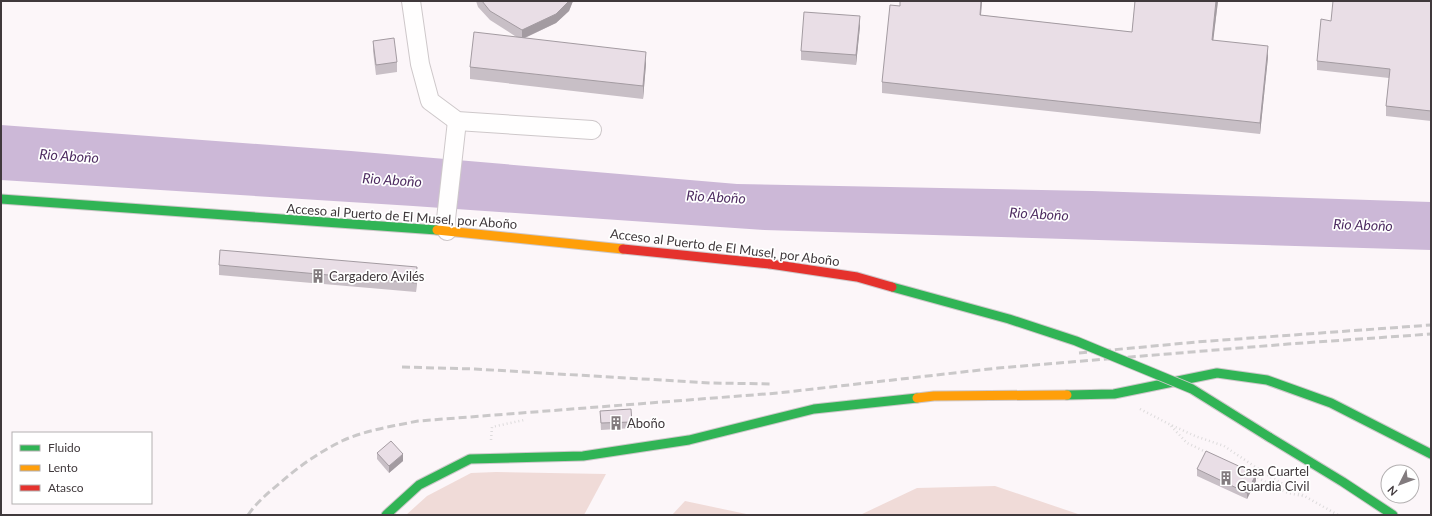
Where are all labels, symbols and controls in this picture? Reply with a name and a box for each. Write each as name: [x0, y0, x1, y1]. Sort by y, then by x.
water label: Rio Aboño: [39, 145, 99, 166]
water label: Rio Aboño: [362, 169, 422, 190]
water label: Rio Aboño: [686, 186, 746, 207]
street label: Acceso al Puerto de El Musel, por Aboño: [286, 200, 518, 232]
water label: Rio Aboño: [1009, 203, 1069, 224]
water label: Rio Aboño: [1333, 215, 1393, 234]
street label: Acceso al Puerto de El Musel, por Aboño: [609, 225, 841, 269]
building icon: Cargadero Avilés: [310, 268, 326, 284]
place label: Cargadero Avilés: [329, 268, 425, 284]
building icon: Aboño: [608, 415, 624, 431]
place label: Aboño: [627, 415, 665, 431]
legend: [12, 432, 152, 504]
text: Fluido: [48, 440, 81, 455]
text: Lento: [48, 460, 78, 475]
place label: Casa Cuartel Guardia Civil: [1237, 463, 1309, 494]
north arrow: [1380, 464, 1420, 504]
building icon: Casa Cuartel Guardia Civil: [1218, 470, 1234, 486]
text: Atasco: [48, 480, 84, 495]
text: N: [1385, 484, 1400, 499]

